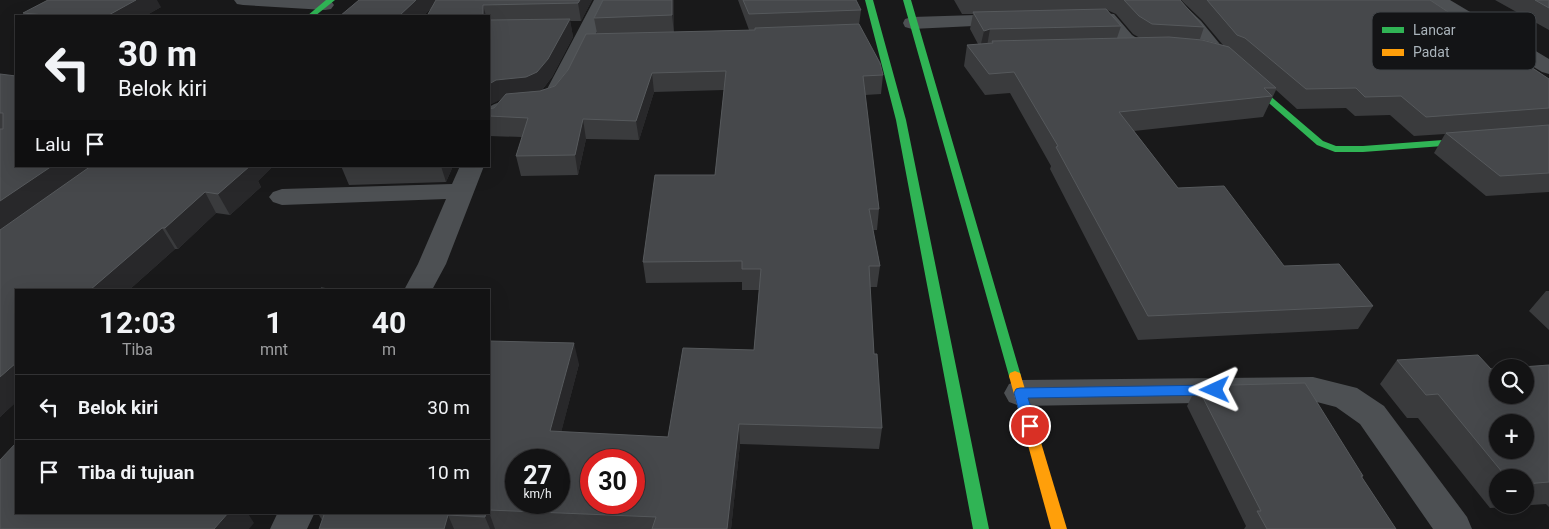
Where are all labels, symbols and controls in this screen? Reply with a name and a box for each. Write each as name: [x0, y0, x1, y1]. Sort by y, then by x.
legend: [1372, 12, 1536, 70]
text: Lancar: [1413, 22, 1456, 38]
text: 30 m: [118, 34, 197, 75]
icon: left: [35, 35, 100, 100]
text: Padat: [1413, 44, 1450, 60]
text: Belok kiri: [118, 76, 207, 101]
icon: arrive: [81, 130, 109, 158]
text: Lalu: [35, 133, 71, 156]
text: 12:03: [99, 305, 176, 340]
text: 1: [265, 305, 283, 340]
text: 40: [372, 305, 406, 340]
text: Tiba: [122, 340, 153, 359]
text: mnt: [260, 340, 288, 359]
text: m: [382, 340, 396, 359]
map controls: [1489, 359, 1534, 514]
button: search: [1489, 359, 1534, 404]
position arrow: [1188, 363, 1240, 415]
icon: left: [35, 393, 63, 421]
text: Belok kiri: [78, 396, 158, 419]
text: 30 m: [427, 396, 470, 419]
pin: [1009, 405, 1051, 447]
icon: arrive: [1016, 412, 1044, 440]
button: +: [1489, 414, 1534, 459]
speed limit sign: 30: [580, 449, 645, 514]
icon: arrive: [35, 458, 63, 486]
text: Tiba di tujuan: [78, 461, 194, 484]
text: 10 m: [427, 461, 470, 484]
text: 27: [523, 461, 552, 490]
button: −: [1489, 469, 1534, 514]
text: km/h: [523, 487, 552, 501]

